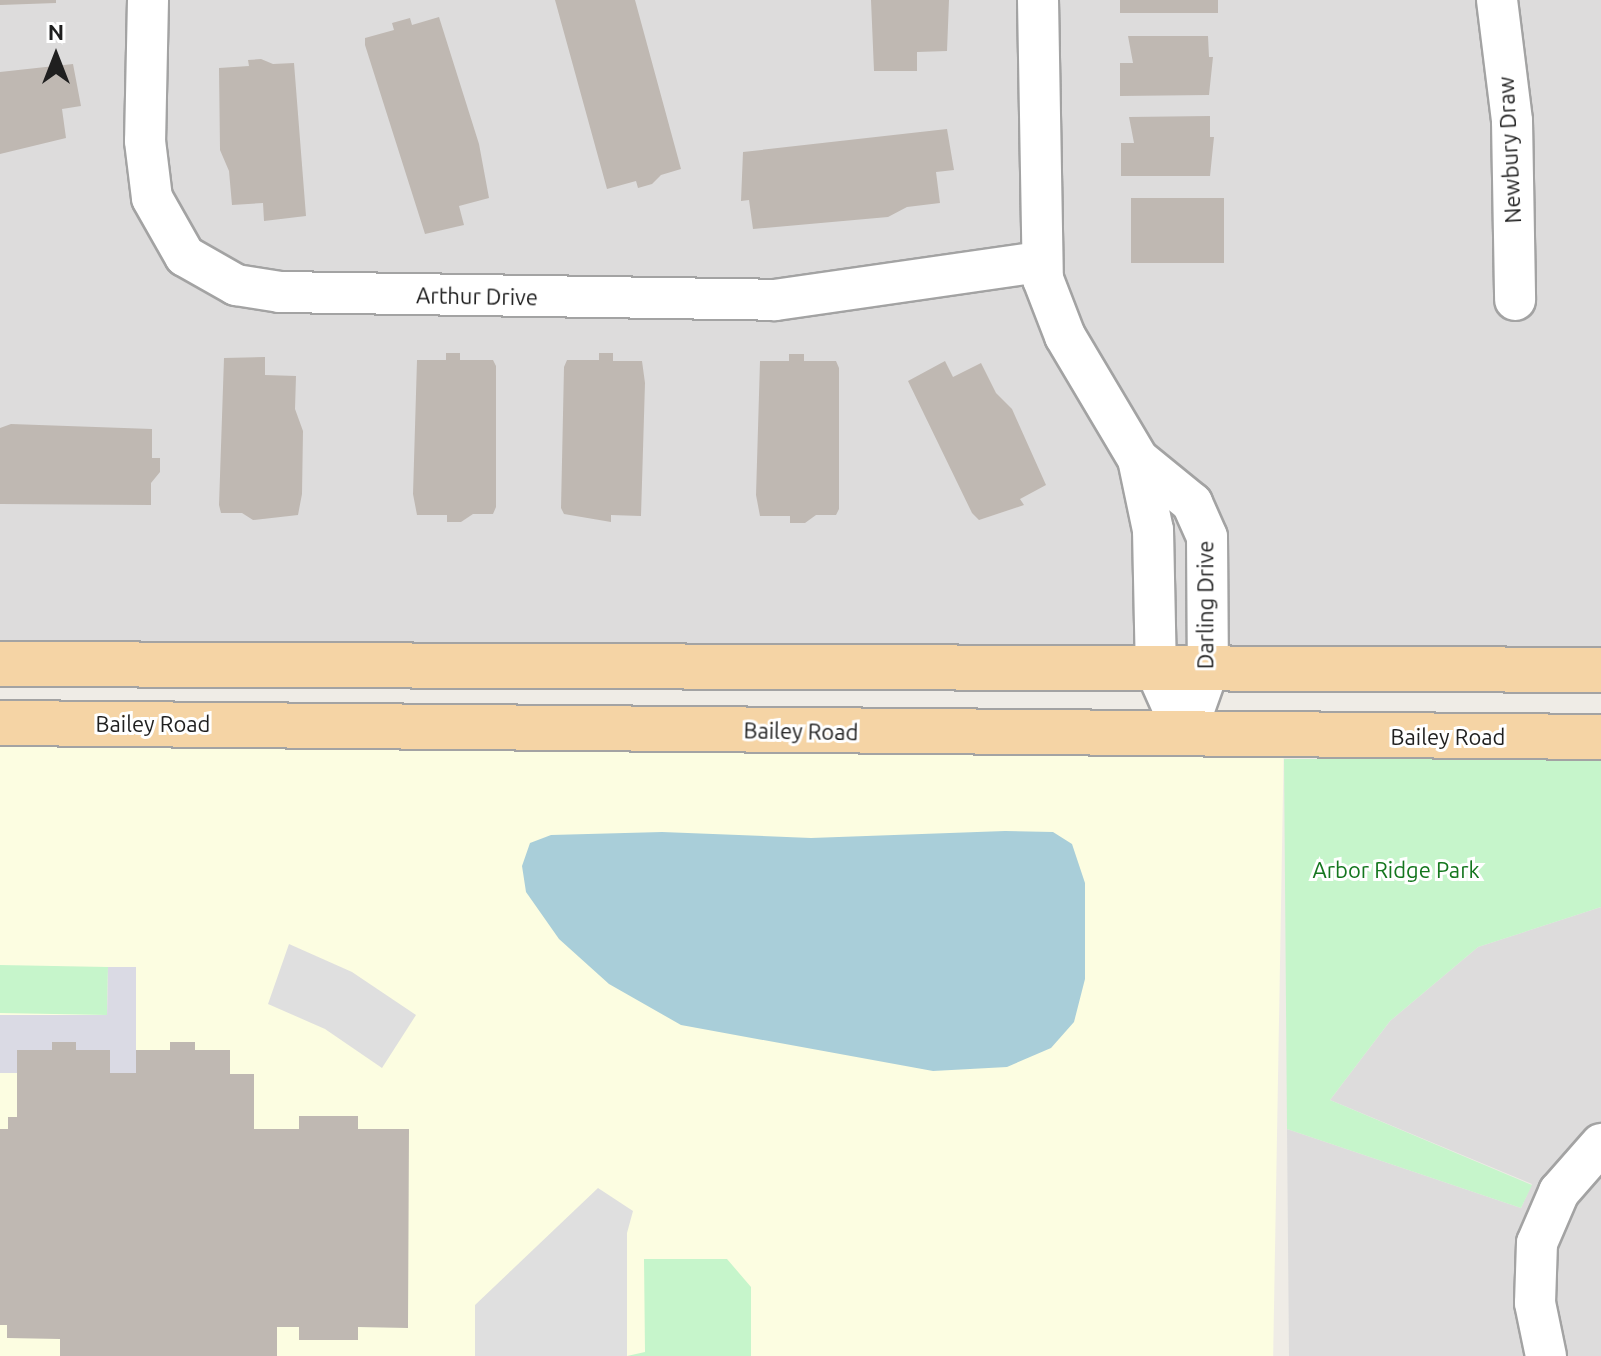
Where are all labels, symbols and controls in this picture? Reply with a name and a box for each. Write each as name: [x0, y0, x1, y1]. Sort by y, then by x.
north arrow: [16, 16, 96, 96]
text: N: [48, 19, 64, 44]
street label: Newbury Draw: [1492, 76, 1526, 224]
street label: Arthur Drive: [416, 282, 538, 310]
street label: Darling Drive: [1192, 541, 1218, 669]
street label: Bailey Road: [96, 711, 210, 737]
street label: Bailey Road: [743, 717, 859, 745]
street label: Bailey Road: [1391, 724, 1505, 750]
park label: Arbor Ridge Park: [1312, 857, 1480, 883]

